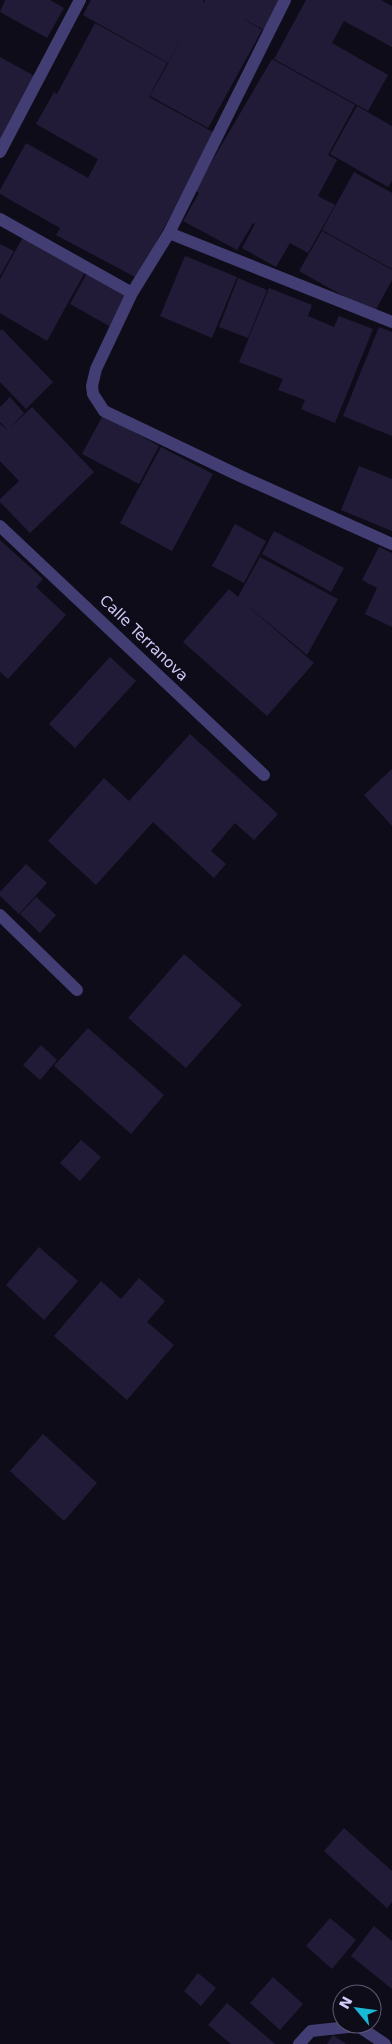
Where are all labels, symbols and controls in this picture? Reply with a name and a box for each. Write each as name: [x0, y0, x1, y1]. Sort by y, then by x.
street label: Calle Terranova: [96, 591, 192, 685]
north arrow: [332, 1984, 382, 2034]
text: N: [336, 1994, 355, 2012]

